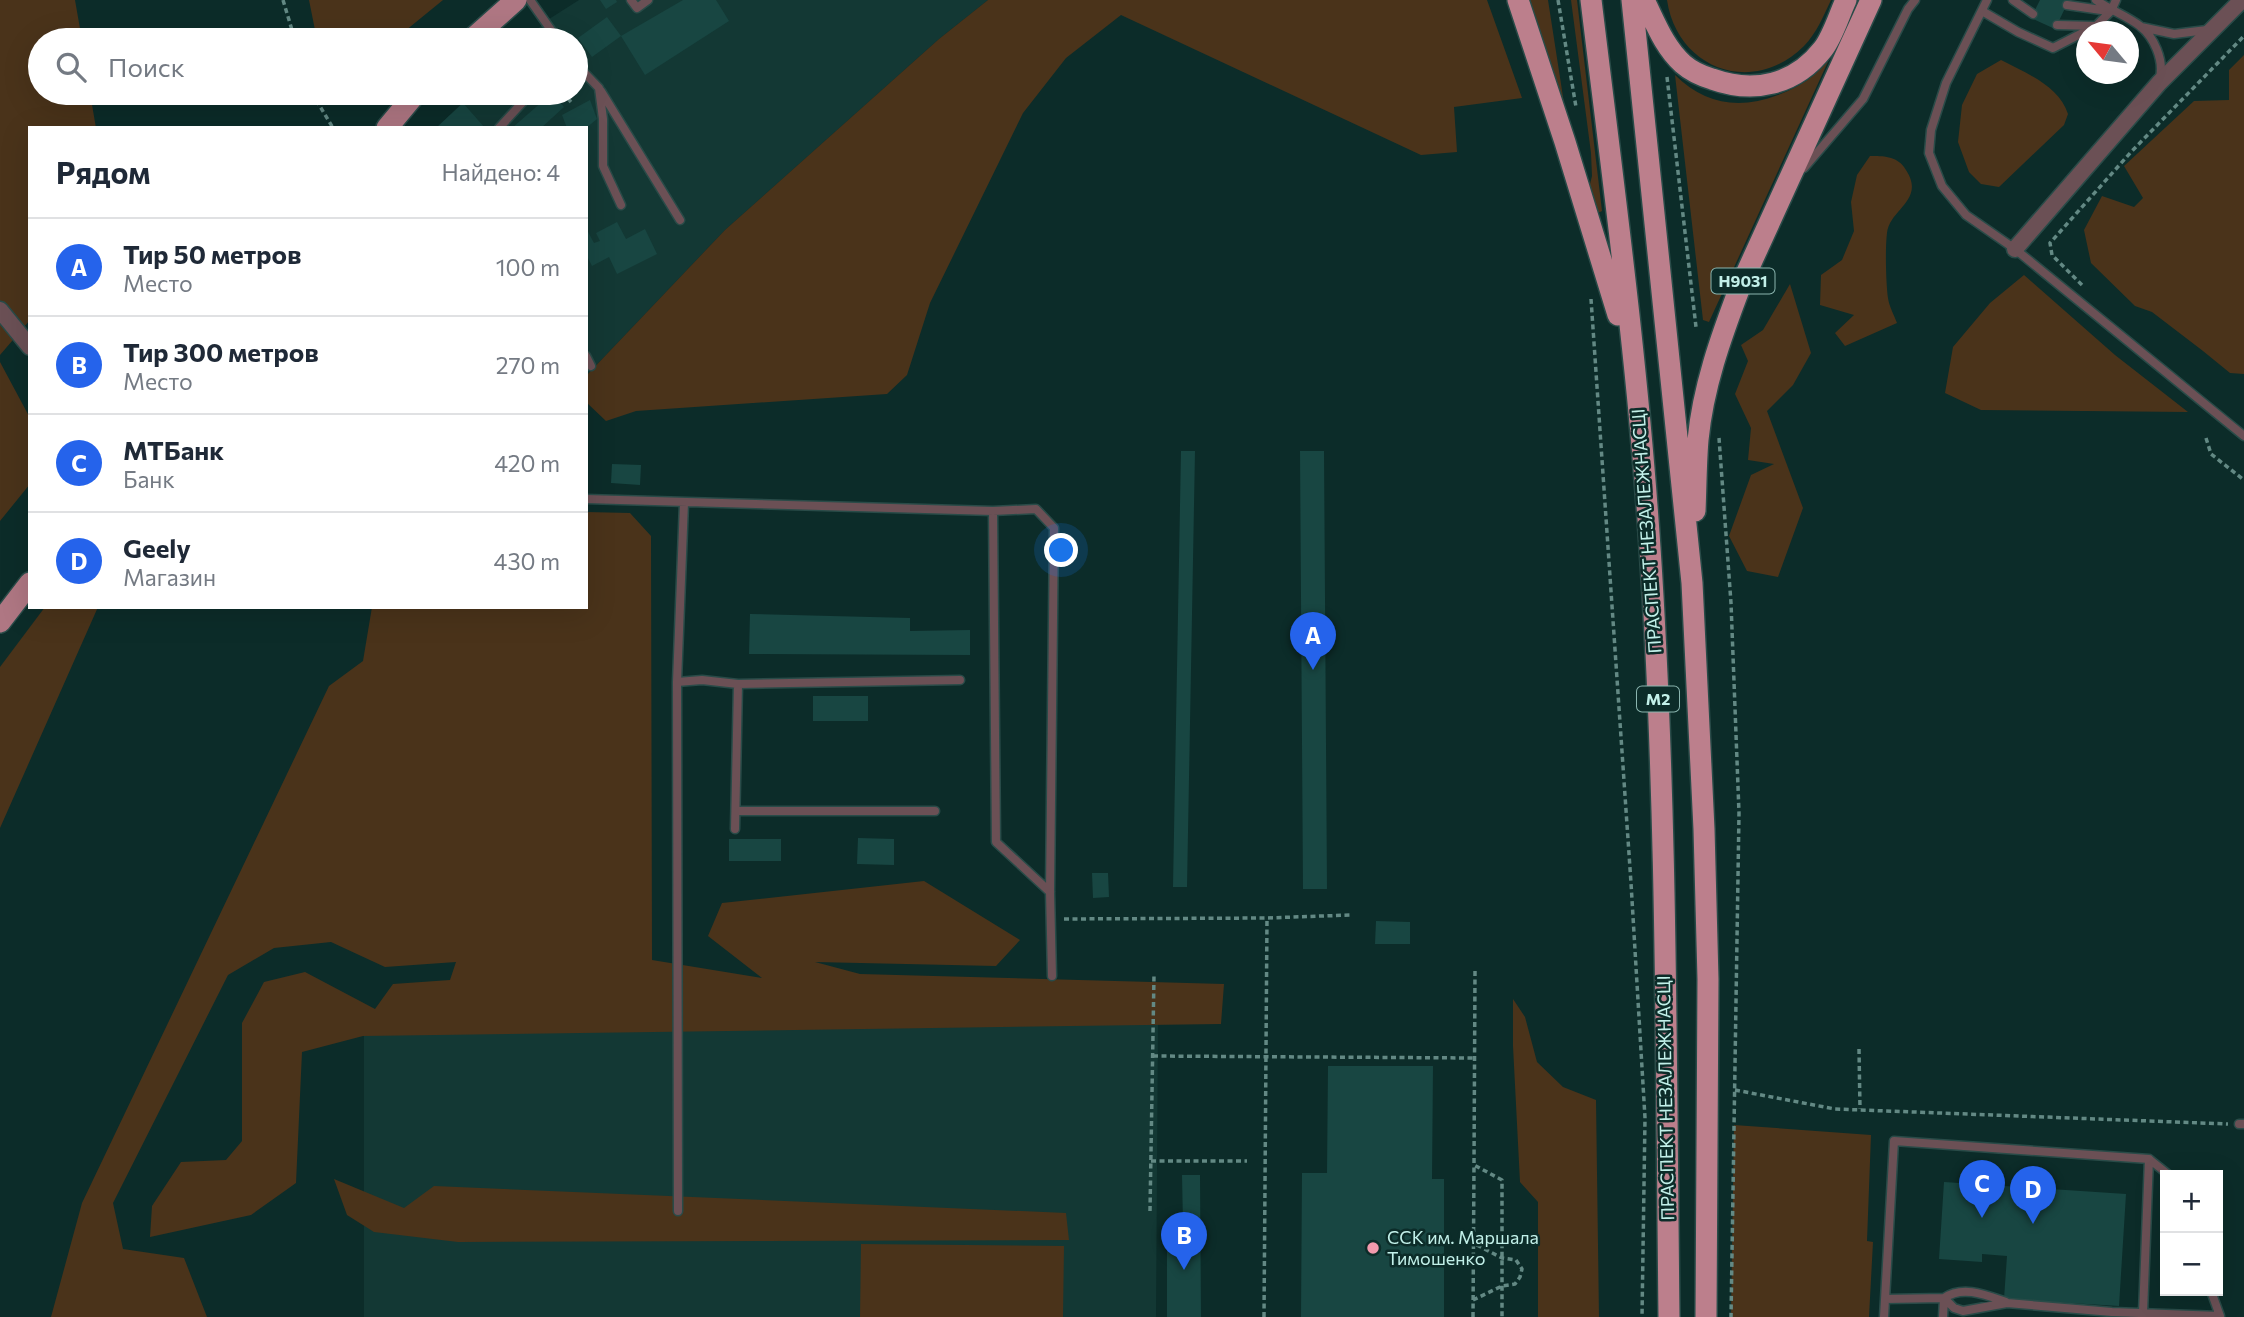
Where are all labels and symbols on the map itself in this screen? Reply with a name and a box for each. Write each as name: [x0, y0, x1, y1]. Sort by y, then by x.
north arrow: [2076, 21, 2139, 84]
road number: Н9031: [1712, 268, 1774, 294]
street label: ПРАСПЕКТ НЕЗАЛЕЖНАСЦІ: [1626, 408, 1666, 654]
your location: [1044, 533, 1078, 567]
pin: A: [1290, 612, 1336, 670]
road number: М2: [1637, 686, 1679, 712]
street label: ПРАСПЕКТ НЕЗАЛЕЖНАСЦІ: [1652, 975, 1678, 1221]
pin: C: [1959, 1160, 2005, 1218]
pin: D: [2010, 1166, 2056, 1224]
pin: B: [1161, 1212, 1207, 1270]
place label: ССК им. Маршала Тимошенко: [1387, 1226, 1539, 1269]
marker: ССК им. Маршала Тимошенко: [1365, 1240, 1381, 1256]

